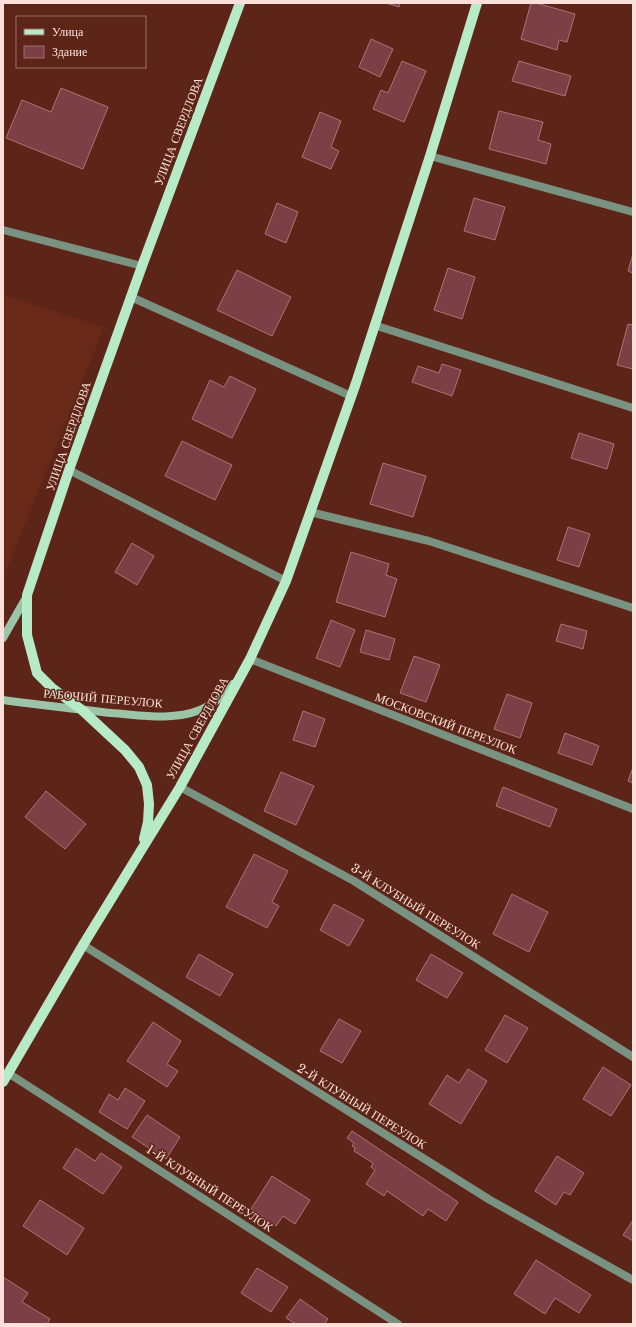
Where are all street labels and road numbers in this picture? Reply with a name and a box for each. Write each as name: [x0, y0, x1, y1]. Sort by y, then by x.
street label: УЛИЦА СВЕРДЛОВА: [150, 74, 206, 187]
street label: УЛИЦА СВЕРДЛОВА: [42, 379, 94, 493]
street label: УЛИЦА СВЕРДЛОВА: [163, 674, 232, 782]
street label: РАБОЧИЙ ПЕРЕУЛОК: [43, 685, 164, 711]
street label: МОСКОВСКИЙ ПЕРЕУЛОК: [373, 689, 520, 757]
street label: 3-Й КЛУБНЫЙ ПЕРЕУЛОК: [349, 860, 484, 953]
street label: 2-Й КЛУБНЫЙ ПЕРЕУЛОК: [295, 1060, 430, 1153]
street label: 1-Й КЛУБНЫЙ ПЕРЕУЛОК: [144, 1141, 277, 1235]

